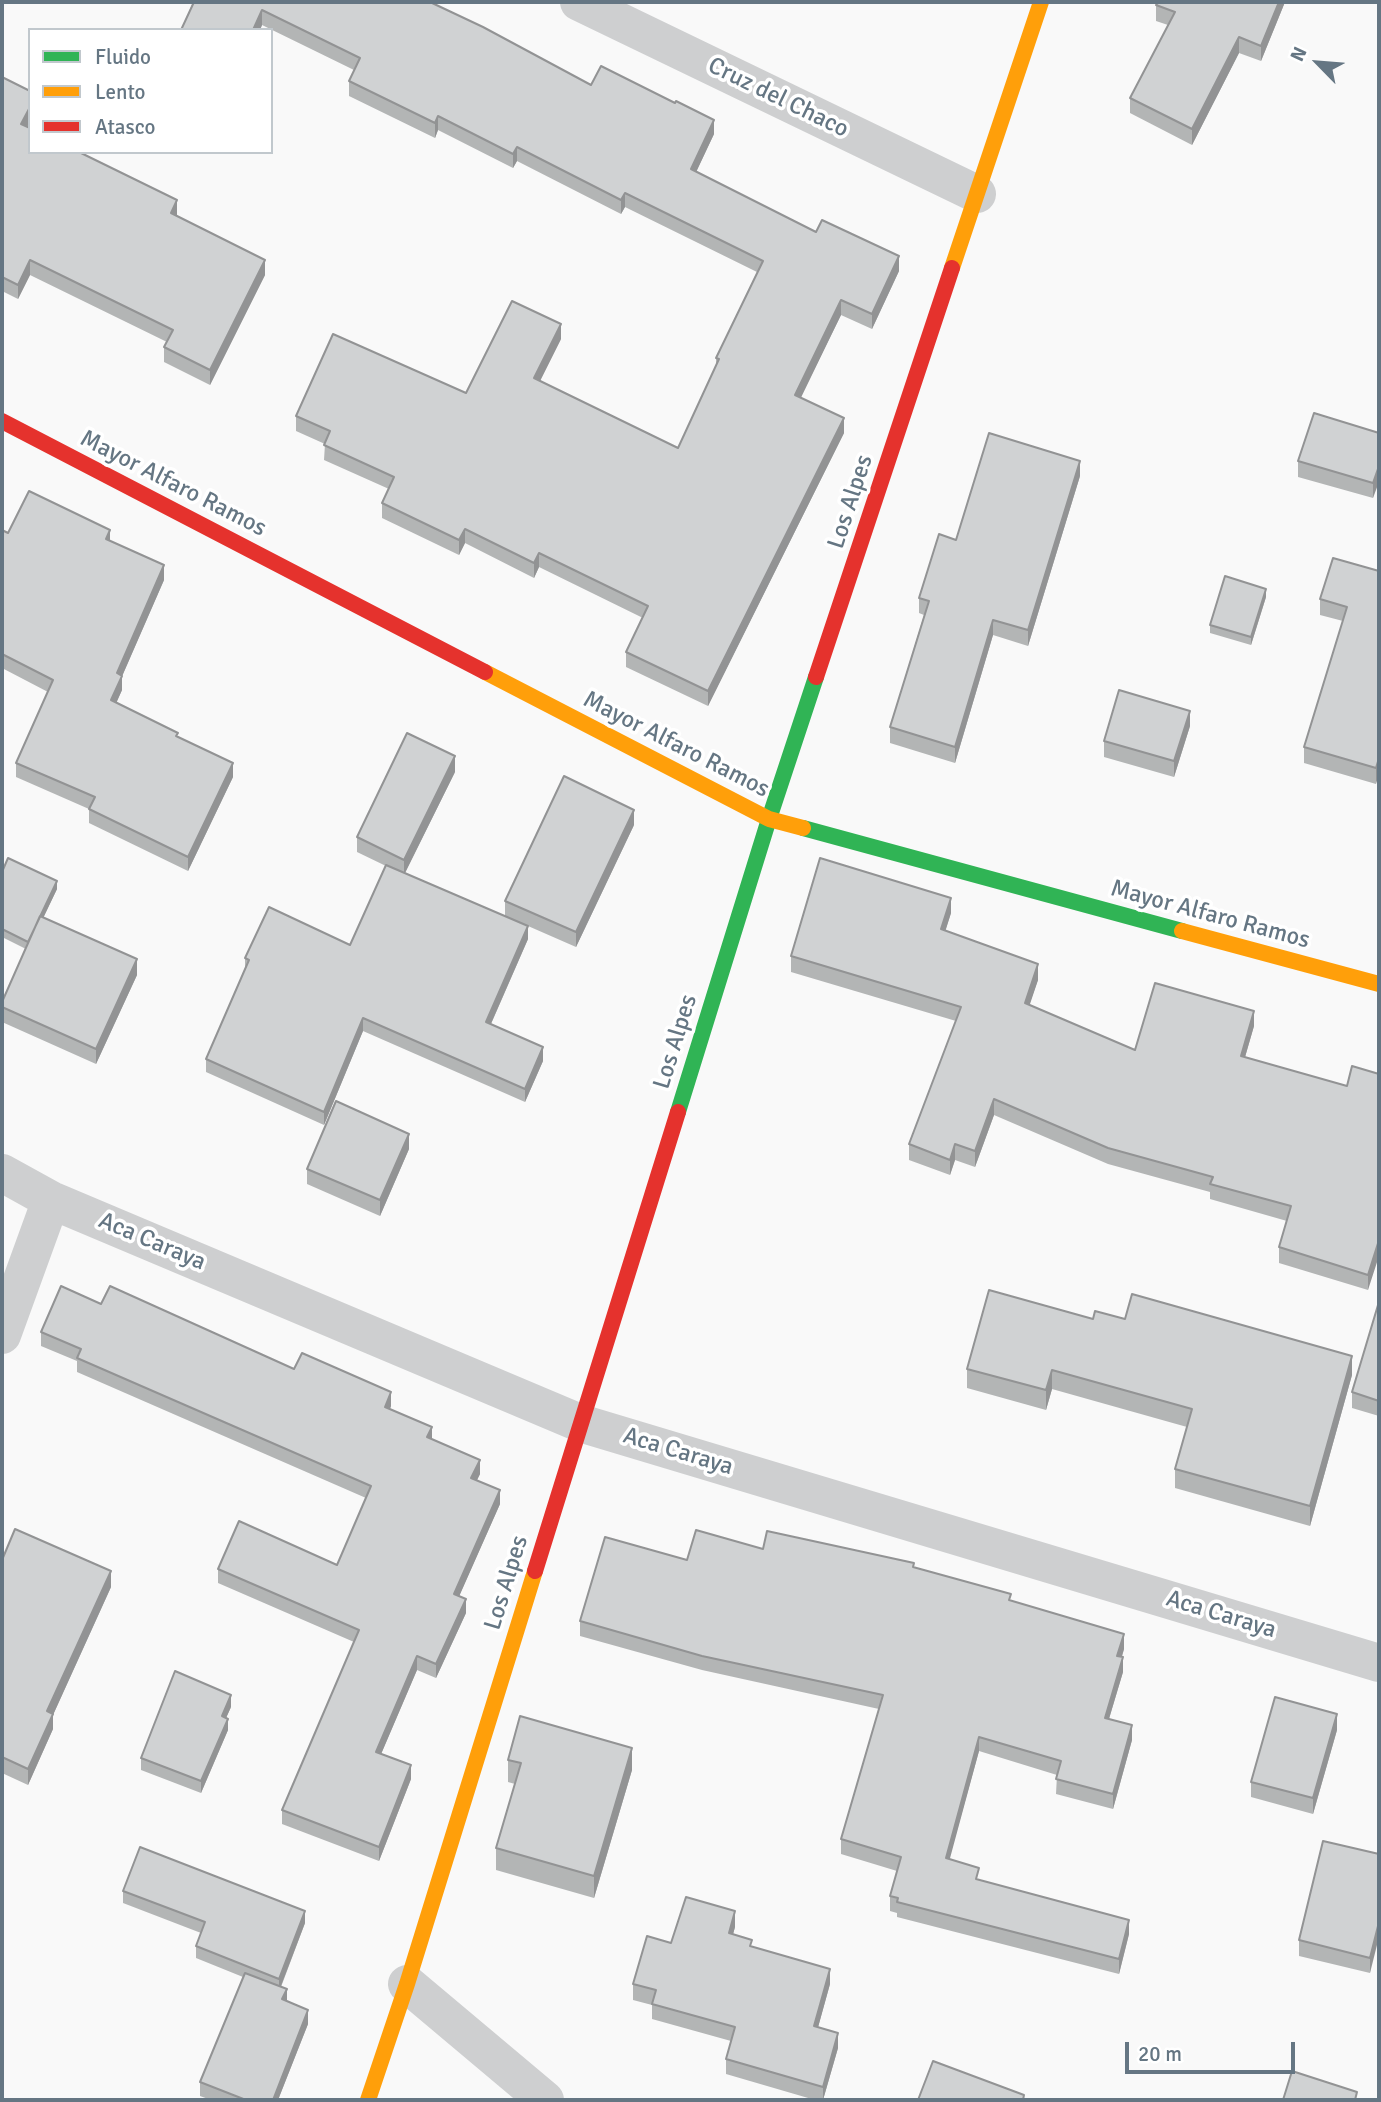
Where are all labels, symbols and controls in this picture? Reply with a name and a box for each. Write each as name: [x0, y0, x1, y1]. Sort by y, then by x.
legend: [28, 28, 273, 154]
north arrow: [1283, 28, 1353, 98]
text: N: [1285, 43, 1313, 65]
text: Fluido: [95, 44, 151, 70]
street label: Cruz del Chaco: [703, 52, 853, 144]
text: Lento: [95, 79, 145, 105]
text: Atasco: [95, 114, 155, 140]
street label: Mayor Alfaro Ramos: [75, 425, 271, 543]
street label: Los Alpes: [822, 451, 880, 553]
street label: Mayor Alfaro Ramos: [578, 686, 774, 804]
street label: Mayor Alfaro Ramos: [1107, 875, 1313, 955]
street label: Los Alpes: [648, 991, 704, 1093]
street label: Aca Caraya: [94, 1207, 210, 1277]
street label: Aca Caraya: [620, 1422, 736, 1482]
street label: Los Alpes: [479, 1532, 535, 1634]
street label: Aca Caraya: [1163, 1585, 1279, 1645]
scale bar: [1129, 2028, 1299, 2072]
text: 20 m: [1138, 2041, 1182, 2067]

